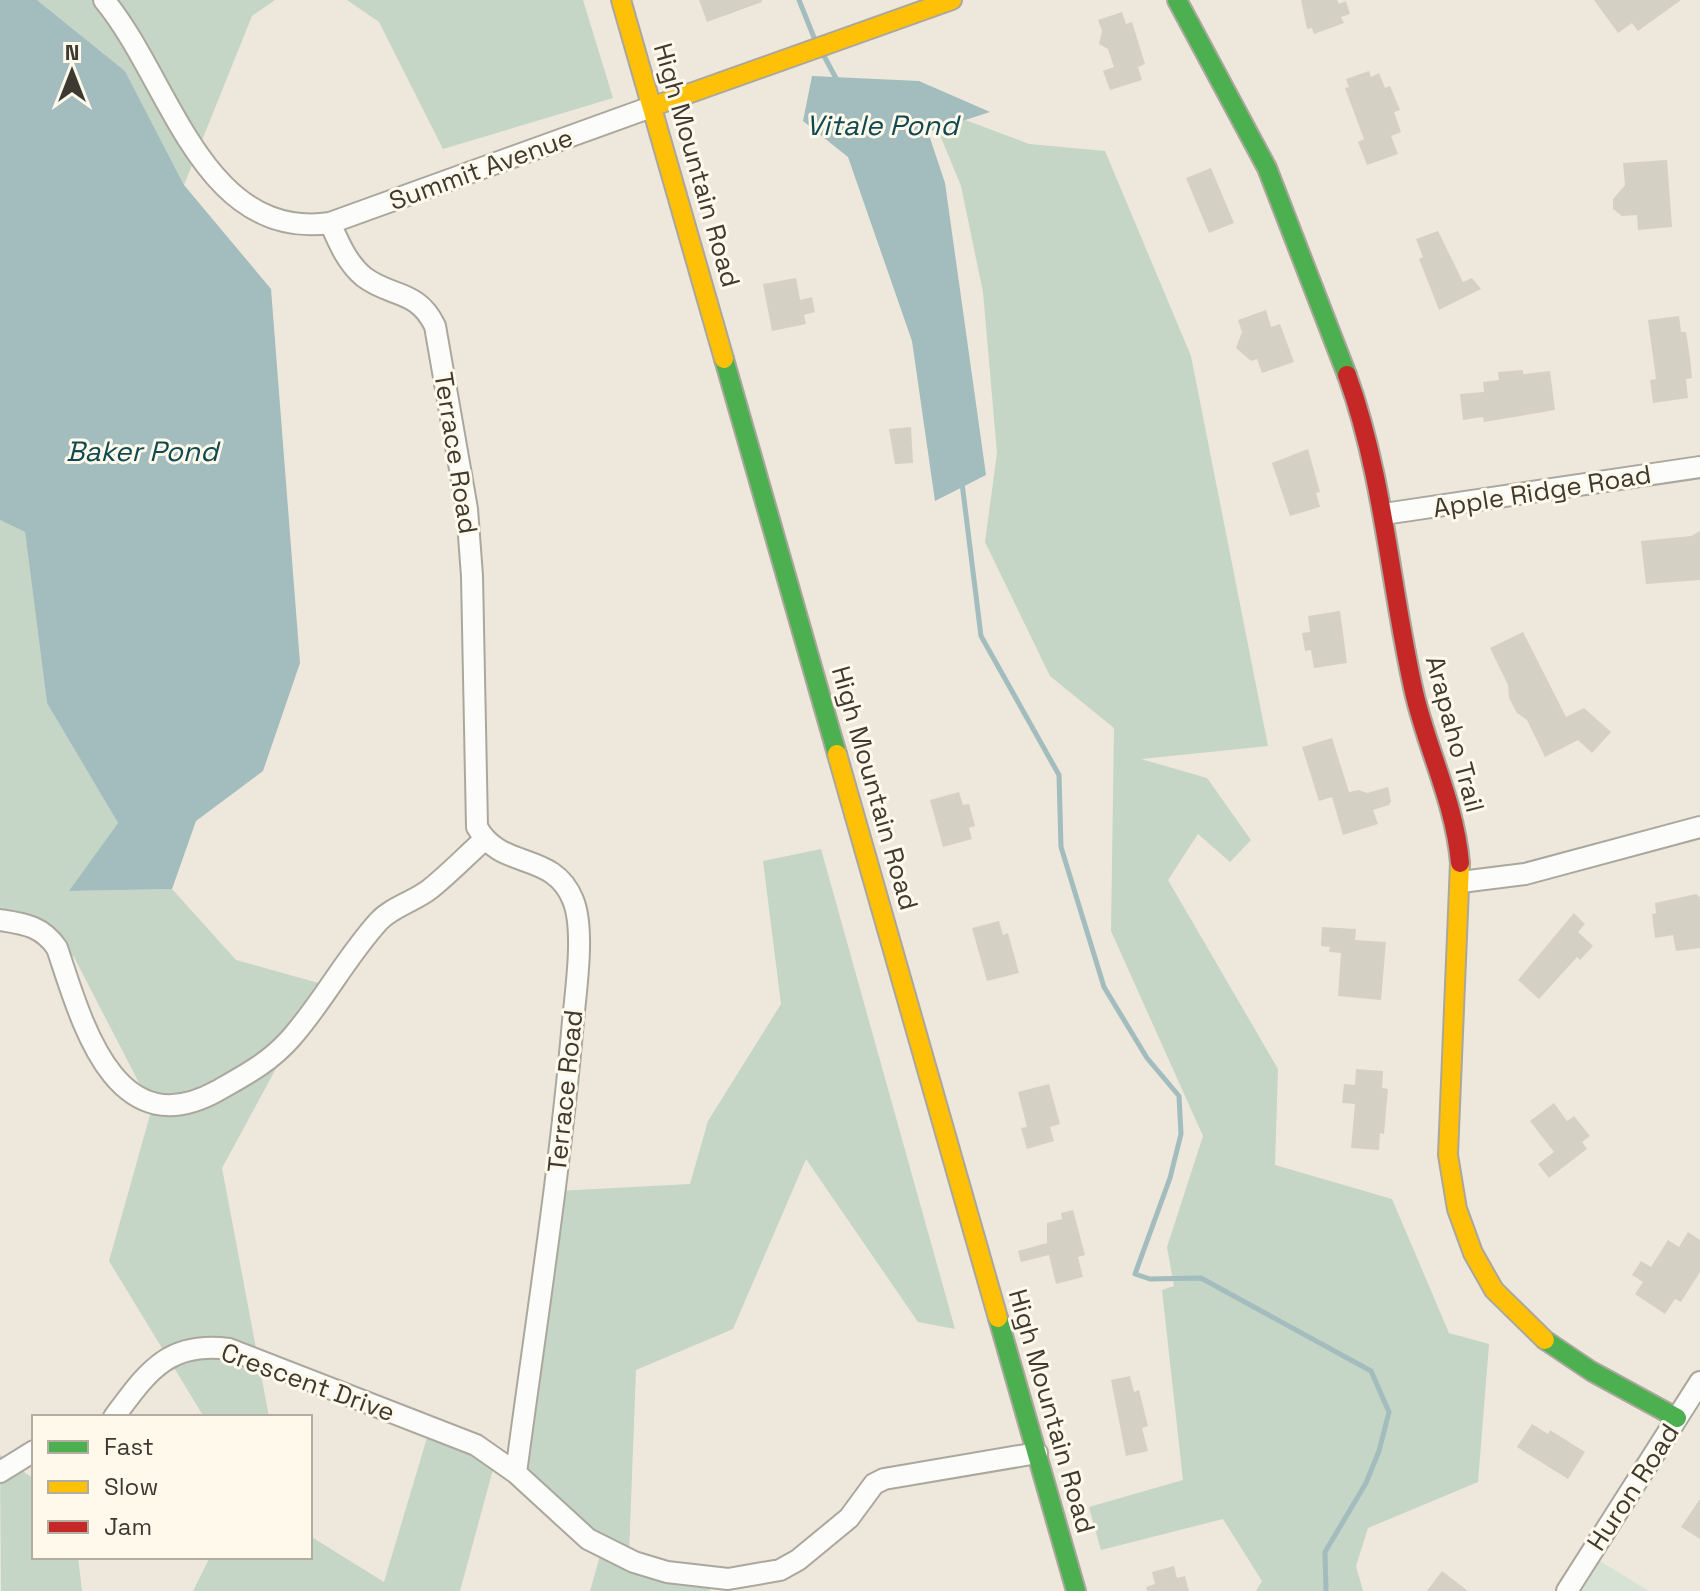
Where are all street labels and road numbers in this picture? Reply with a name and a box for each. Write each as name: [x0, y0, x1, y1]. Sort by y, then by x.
street label: High Mountain Road: [646, 39, 748, 291]
street label: Summit Avenue: [384, 120, 578, 218]
street label: Terrace Road: [426, 370, 486, 536]
street label: Apple Ridge Road: [1430, 457, 1654, 525]
street label: Arapaho Trail: [1418, 652, 1492, 816]
street label: High Mountain Road: [824, 662, 926, 914]
street label: Terrace Road: [540, 1008, 590, 1174]
street label: High Mountain Road: [1001, 1285, 1103, 1537]
street label: Crescent Drive: [216, 1335, 400, 1429]
street label: Huron Road: [1579, 1417, 1687, 1557]

